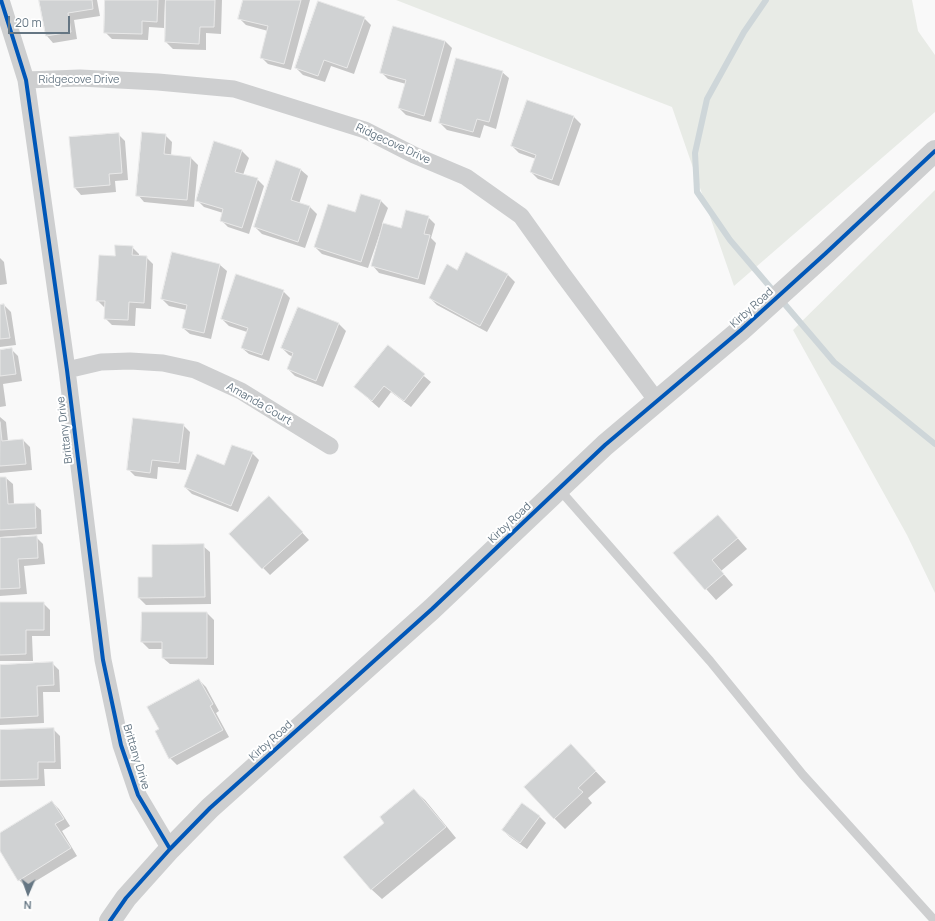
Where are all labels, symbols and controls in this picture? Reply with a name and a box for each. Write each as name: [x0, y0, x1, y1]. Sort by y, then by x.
scale bar: [10, 8, 72, 34]
text: 20 m: [15, 14, 42, 31]
street label: Ridgecove Drive: [39, 73, 119, 87]
street label: Ridgecove Drive: [354, 121, 432, 167]
street label: Kirby Road: [728, 285, 776, 331]
street label: Amanda Court: [224, 380, 294, 428]
street label: Brittany Drive: [54, 396, 76, 464]
street label: Kirby Road: [486, 500, 534, 546]
street label: Kirby Road: [247, 718, 295, 764]
street label: Brittany Drive: [120, 723, 152, 791]
north arrow: [8, 873, 48, 913]
text: N: [23, 898, 32, 913]

